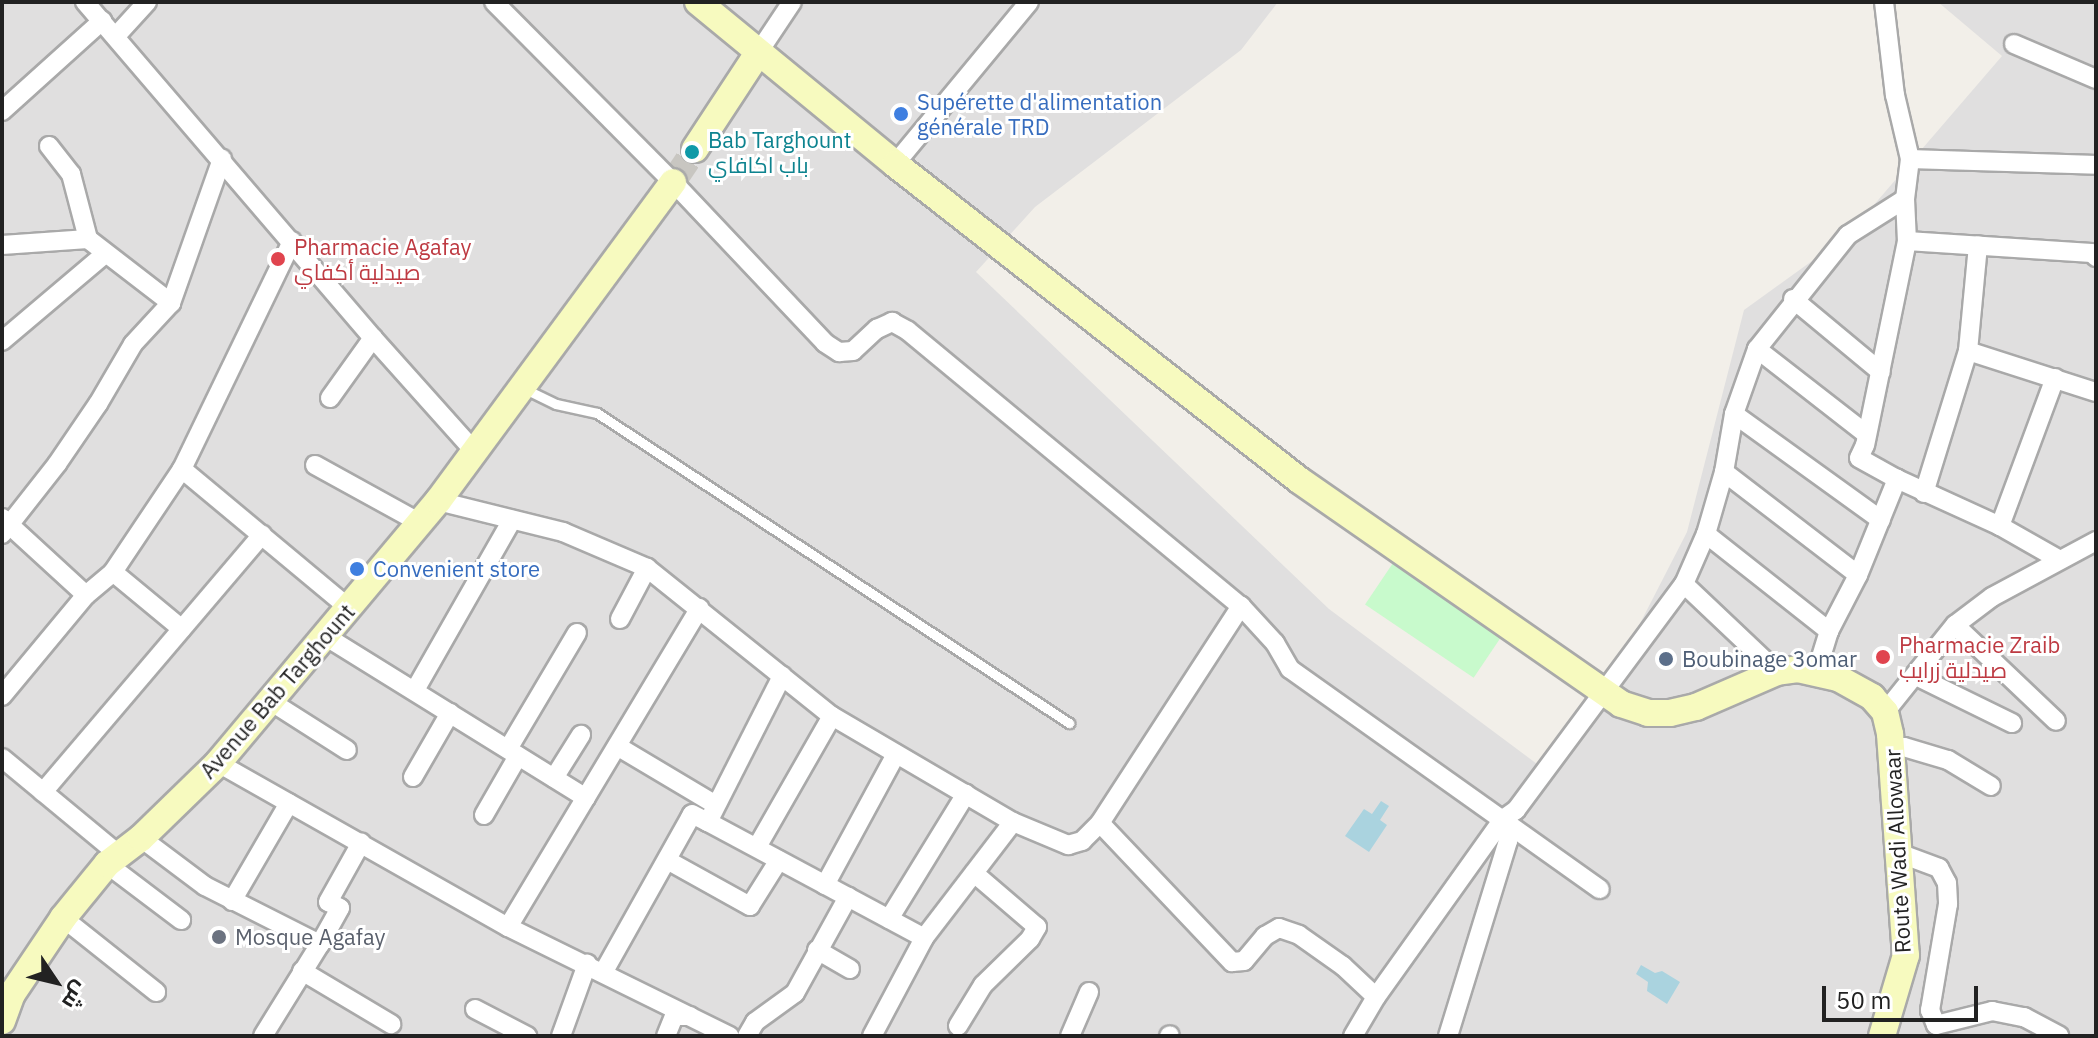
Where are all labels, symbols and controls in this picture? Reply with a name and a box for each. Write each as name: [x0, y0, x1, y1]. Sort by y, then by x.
place label: Supérette d'alimentation générale TRD: [917, 88, 1162, 140]
marker: Supérette d'alimentation générale TRD: [892, 105, 910, 123]
place label: Bab Targhount باب اكافاي: [708, 126, 852, 178]
marker: Bab Targhount باب اكافاي: [683, 143, 701, 161]
place label: Pharmacie Agafay صيدلية أكفاي: [294, 233, 472, 284]
marker: Pharmacie Agafay صيدلية أكفاي: [269, 250, 287, 268]
place label: Convenient store: [373, 556, 540, 582]
marker: Convenient store: [348, 560, 366, 578]
street label: Avenue Bab Targhount: [194, 598, 360, 784]
place label: Pharmacie Zraib صيدلية زرايب: [1899, 631, 2060, 682]
place label: Boubinage 3omar: [1682, 646, 1857, 672]
marker: Pharmacie Zraib صيدلية زرايب: [1874, 648, 1892, 666]
marker: Boubinage 3omar: [1657, 650, 1675, 668]
street label: Route Wadi Allowaar: [1878, 748, 1916, 954]
place label: Mosque Agafay: [235, 924, 386, 950]
marker: Mosque Agafay: [210, 928, 228, 946]
north arrow: [16, 942, 96, 1022]
scale bar: [1826, 970, 1982, 1020]
text: ش: [56, 976, 96, 1016]
text: 50 m: [1836, 984, 1891, 1016]

